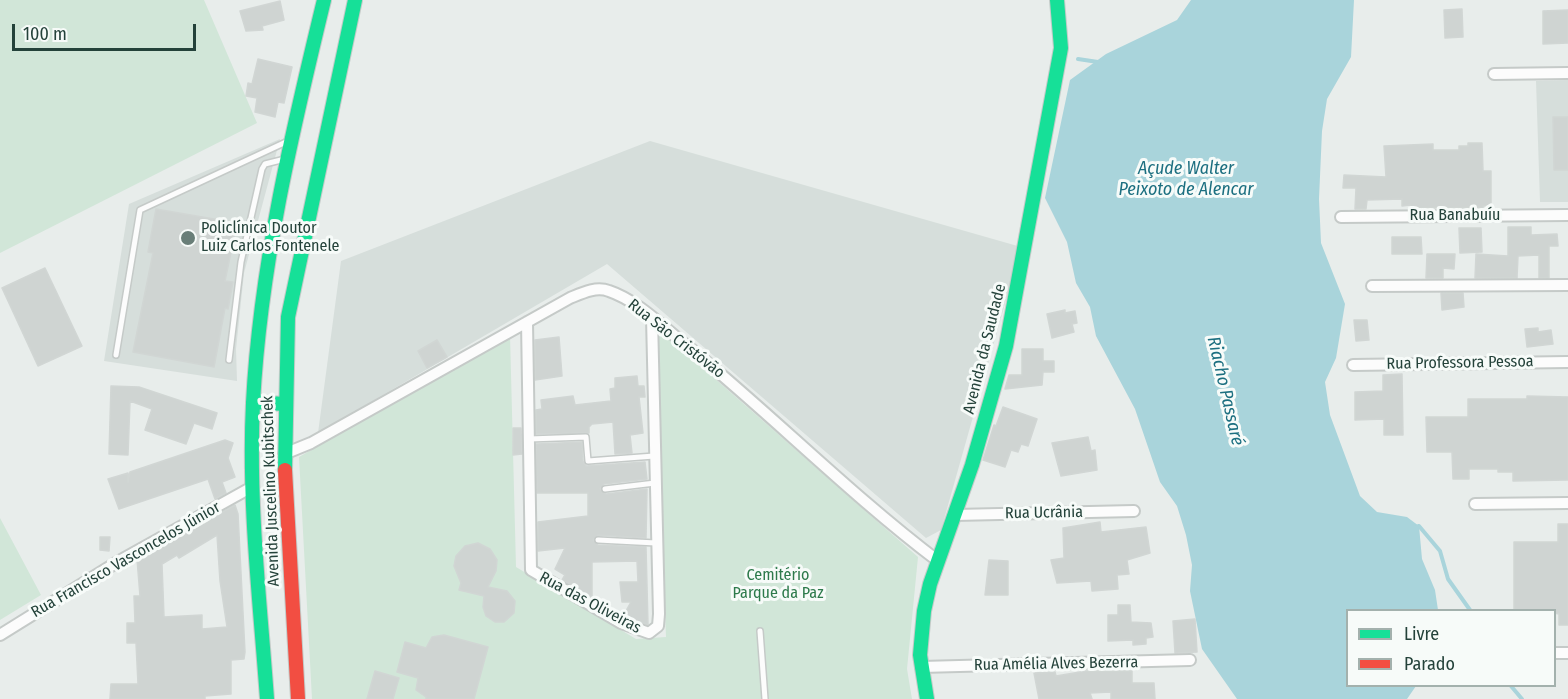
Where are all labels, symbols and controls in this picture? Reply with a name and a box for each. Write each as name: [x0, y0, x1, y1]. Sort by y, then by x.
scale bar: [15, 12, 200, 50]
text: 100 m: [23, 23, 67, 45]
water label: Açude Walter Peixoto de Alencar: [1119, 158, 1253, 201]
street label: Rua Banabuíu: [1410, 206, 1500, 226]
place label: Policlínica Doutor Luiz Carlos Fontenele: [201, 219, 339, 257]
marker: Policlínica Doutor Luiz Carlos Fontenele: [179, 229, 197, 247]
street label: Avenida da Saudade: [960, 282, 1010, 416]
street label: Rua São Cristóvão: [624, 295, 728, 383]
water label: Riacho Passaré: [1202, 334, 1248, 448]
street label: Rua Professora Pessoa: [1386, 352, 1534, 374]
street label: Avenida Juscelino Kubitschek: [258, 395, 284, 587]
street label: Rua Francisco Vasconcelos Júnior: [28, 498, 224, 622]
street label: Rua Ucrânia: [1005, 503, 1083, 523]
park label: Cemitério Parque da Paz: [733, 566, 823, 604]
street label: Rua das Oliveiras: [536, 568, 644, 638]
legend: [1346, 609, 1556, 687]
text: Livre: [1404, 623, 1439, 645]
street label: Rua Amélia Alves Bezerra: [974, 653, 1138, 675]
text: Parado: [1404, 653, 1455, 675]

